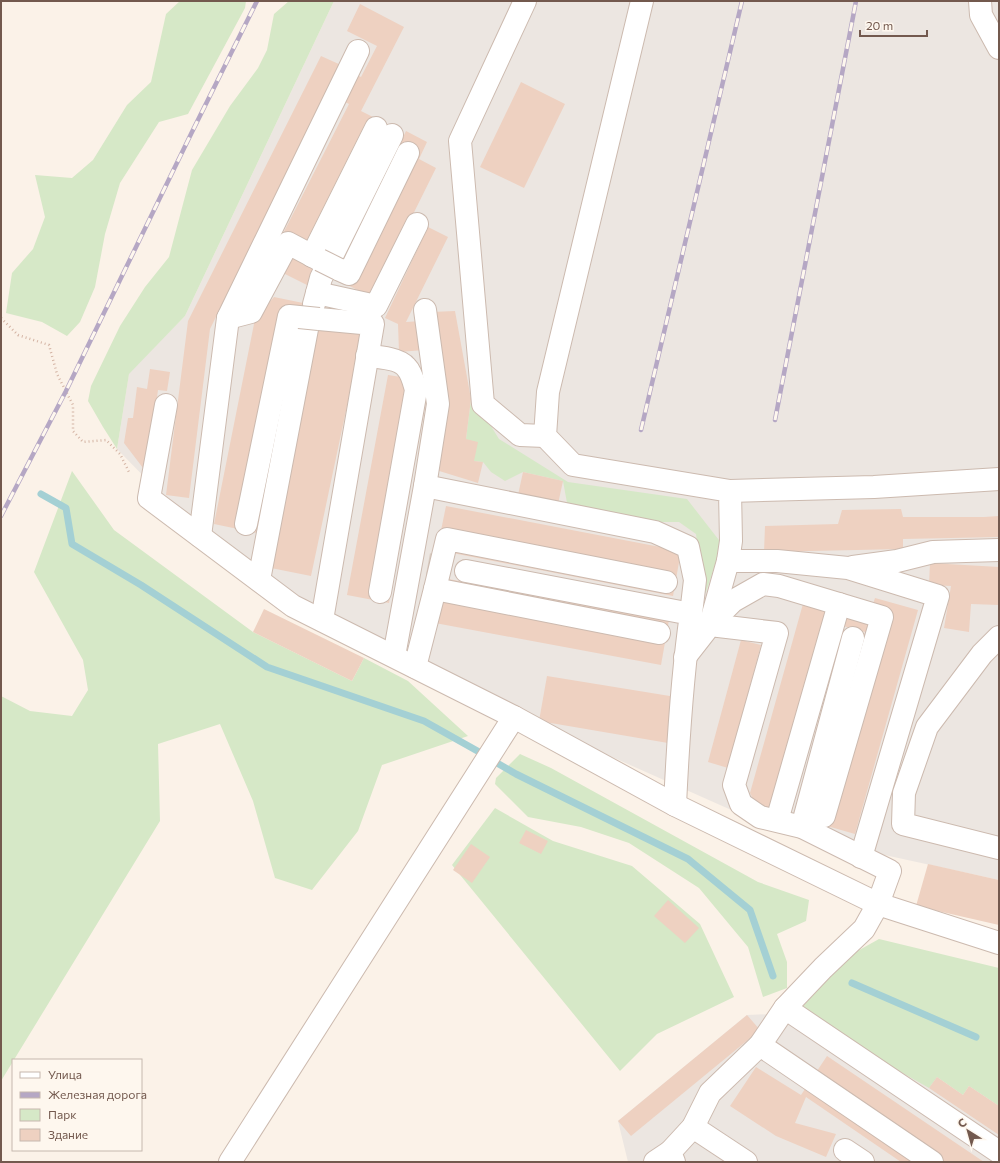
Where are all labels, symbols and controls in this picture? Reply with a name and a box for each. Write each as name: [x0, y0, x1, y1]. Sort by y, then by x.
scale bar: [860, 12, 927, 38]
text: 20 m: [866, 18, 893, 32]
legend: [12, 1059, 142, 1151]
text: Улица: [48, 1067, 82, 1081]
text: Железная дорога: [48, 1087, 147, 1101]
text: Парк: [48, 1107, 77, 1121]
north arrow: [948, 1111, 988, 1151]
text: С: [955, 1115, 969, 1130]
text: Здание: [48, 1127, 88, 1141]

